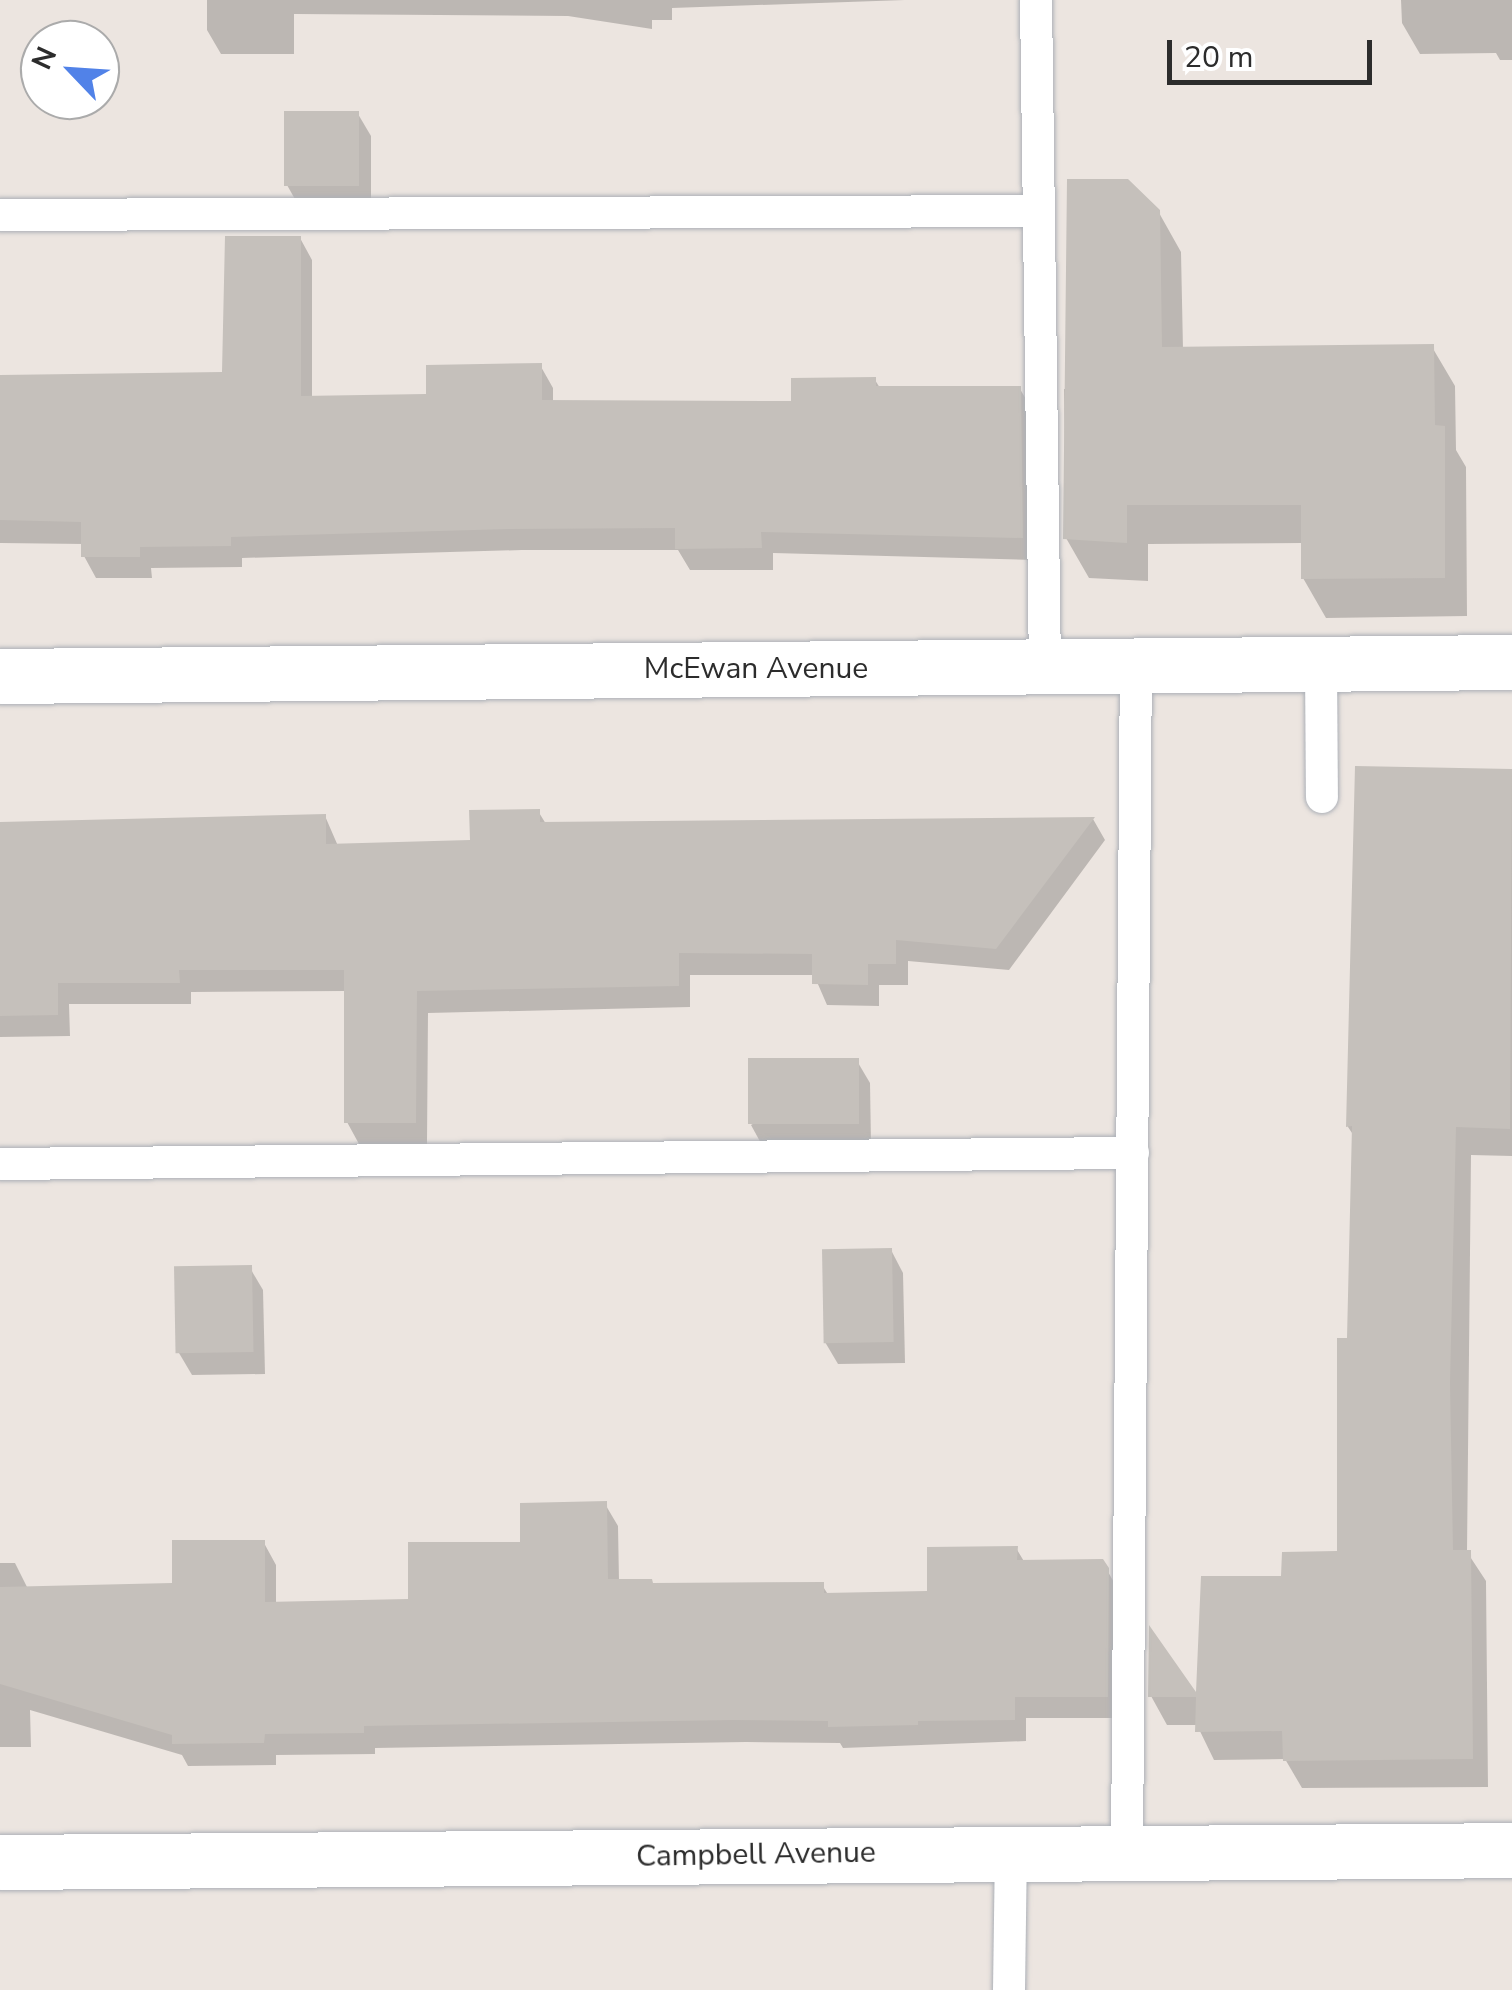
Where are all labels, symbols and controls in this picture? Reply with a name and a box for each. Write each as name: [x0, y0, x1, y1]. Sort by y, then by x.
north arrow: [20, 20, 120, 120]
scale bar: [1172, 20, 1377, 82]
text: 20 m: [1184, 37, 1253, 78]
text: N: [23, 41, 66, 76]
street label: McEwan Avenue: [644, 651, 868, 687]
street label: Campbell Avenue: [636, 1835, 876, 1875]

